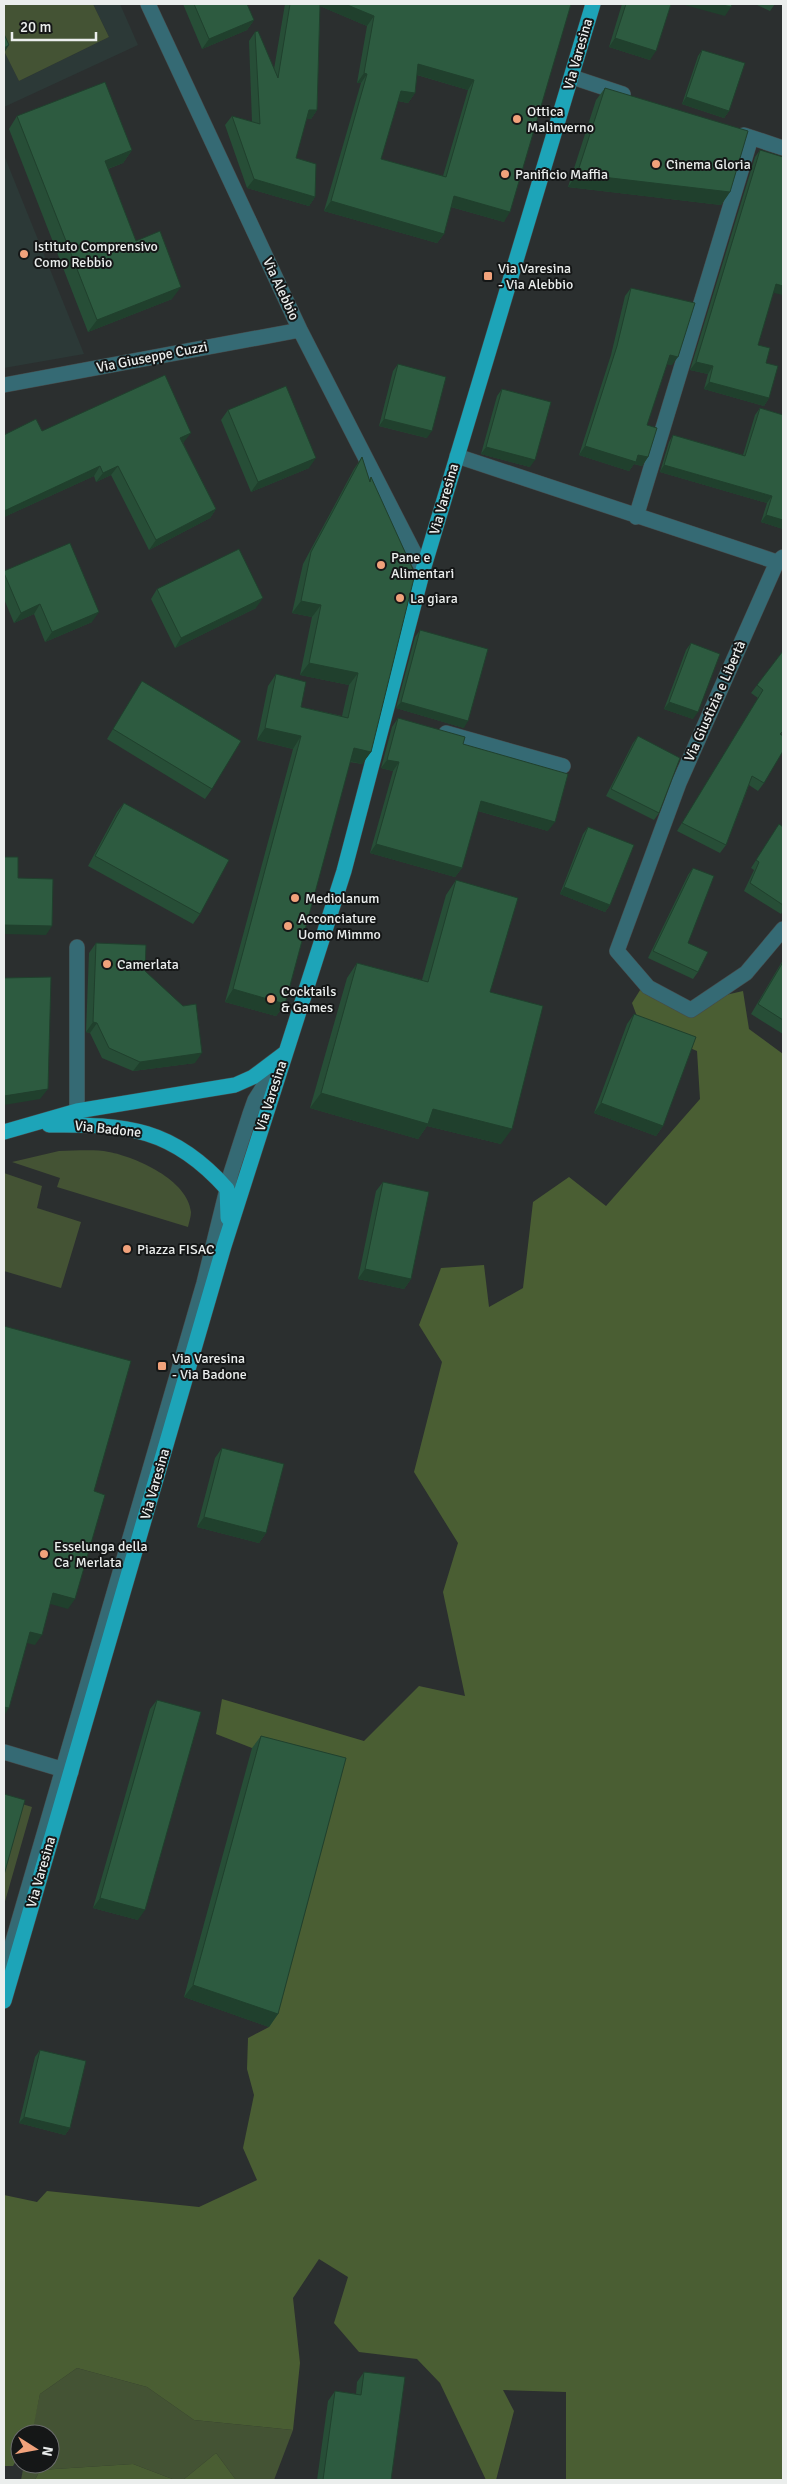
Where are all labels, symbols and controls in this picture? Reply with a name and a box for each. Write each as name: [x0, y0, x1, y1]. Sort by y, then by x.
scale bar: [12, 10, 96, 42]
street label: Via Varesina: [560, 16, 596, 92]
text: 20 m: [20, 18, 51, 36]
place label: Ottica Malinverno: [527, 103, 594, 136]
marker: Ottica Malinverno: [511, 113, 523, 125]
place label: Cinema Gloria: [666, 156, 751, 173]
marker: Cinema Gloria: [650, 158, 662, 170]
place label: Panificio Maffia: [515, 166, 608, 183]
marker: Panificio Maffia: [499, 168, 511, 180]
place label: Istituto Comprensivo Como Rebbio: [34, 238, 158, 271]
marker: Istituto Comprensivo Como Rebbio: [18, 248, 30, 260]
street label: Via Alebbio: [259, 255, 303, 323]
place label: Via Varesina - Via Alebbio: [498, 260, 573, 293]
marker: Via Varesina - Via Alebbio: [482, 270, 494, 282]
street label: Via Giuseppe Cuzzi: [95, 338, 209, 376]
street label: Via Varesina: [426, 461, 462, 537]
place label: Pane e Alimentari: [391, 549, 454, 582]
marker: Pane e Alimentari: [375, 559, 387, 571]
place label: La giara: [410, 590, 458, 607]
marker: La giara: [394, 592, 406, 604]
street label: Via Giustizia e Libertà: [681, 638, 749, 764]
place label: Mediolanum: [305, 890, 379, 907]
marker: Mediolanum: [289, 892, 301, 904]
place label: Acconciature Uomo Mimmo: [298, 910, 381, 943]
marker: Acconciature Uomo Mimmo: [282, 920, 294, 932]
place label: Camerlata: [117, 956, 179, 973]
marker: Camerlata: [101, 958, 113, 970]
place label: Cocktails & Games: [281, 983, 336, 1016]
marker: Cocktails & Games: [265, 993, 277, 1005]
street label: Via Varesina: [252, 1059, 290, 1133]
street label: Via Badone: [74, 1117, 142, 1141]
place label: Piazza FISAC: [137, 1241, 215, 1258]
marker: Piazza FISAC: [121, 1243, 133, 1255]
place label: Via Varesina - Via Badone: [172, 1350, 247, 1383]
marker: Via Varesina - Via Badone: [156, 1360, 168, 1372]
street label: Via Varesina: [137, 1446, 173, 1522]
place label: Esselunga della Ca' Merlata: [54, 1538, 148, 1571]
marker: Esselunga della Ca' Merlata: [38, 1548, 50, 1560]
street label: Via Varesina: [23, 1834, 59, 1910]
north arrow: [10, 2424, 60, 2474]
text: N: [38, 2445, 57, 2458]

